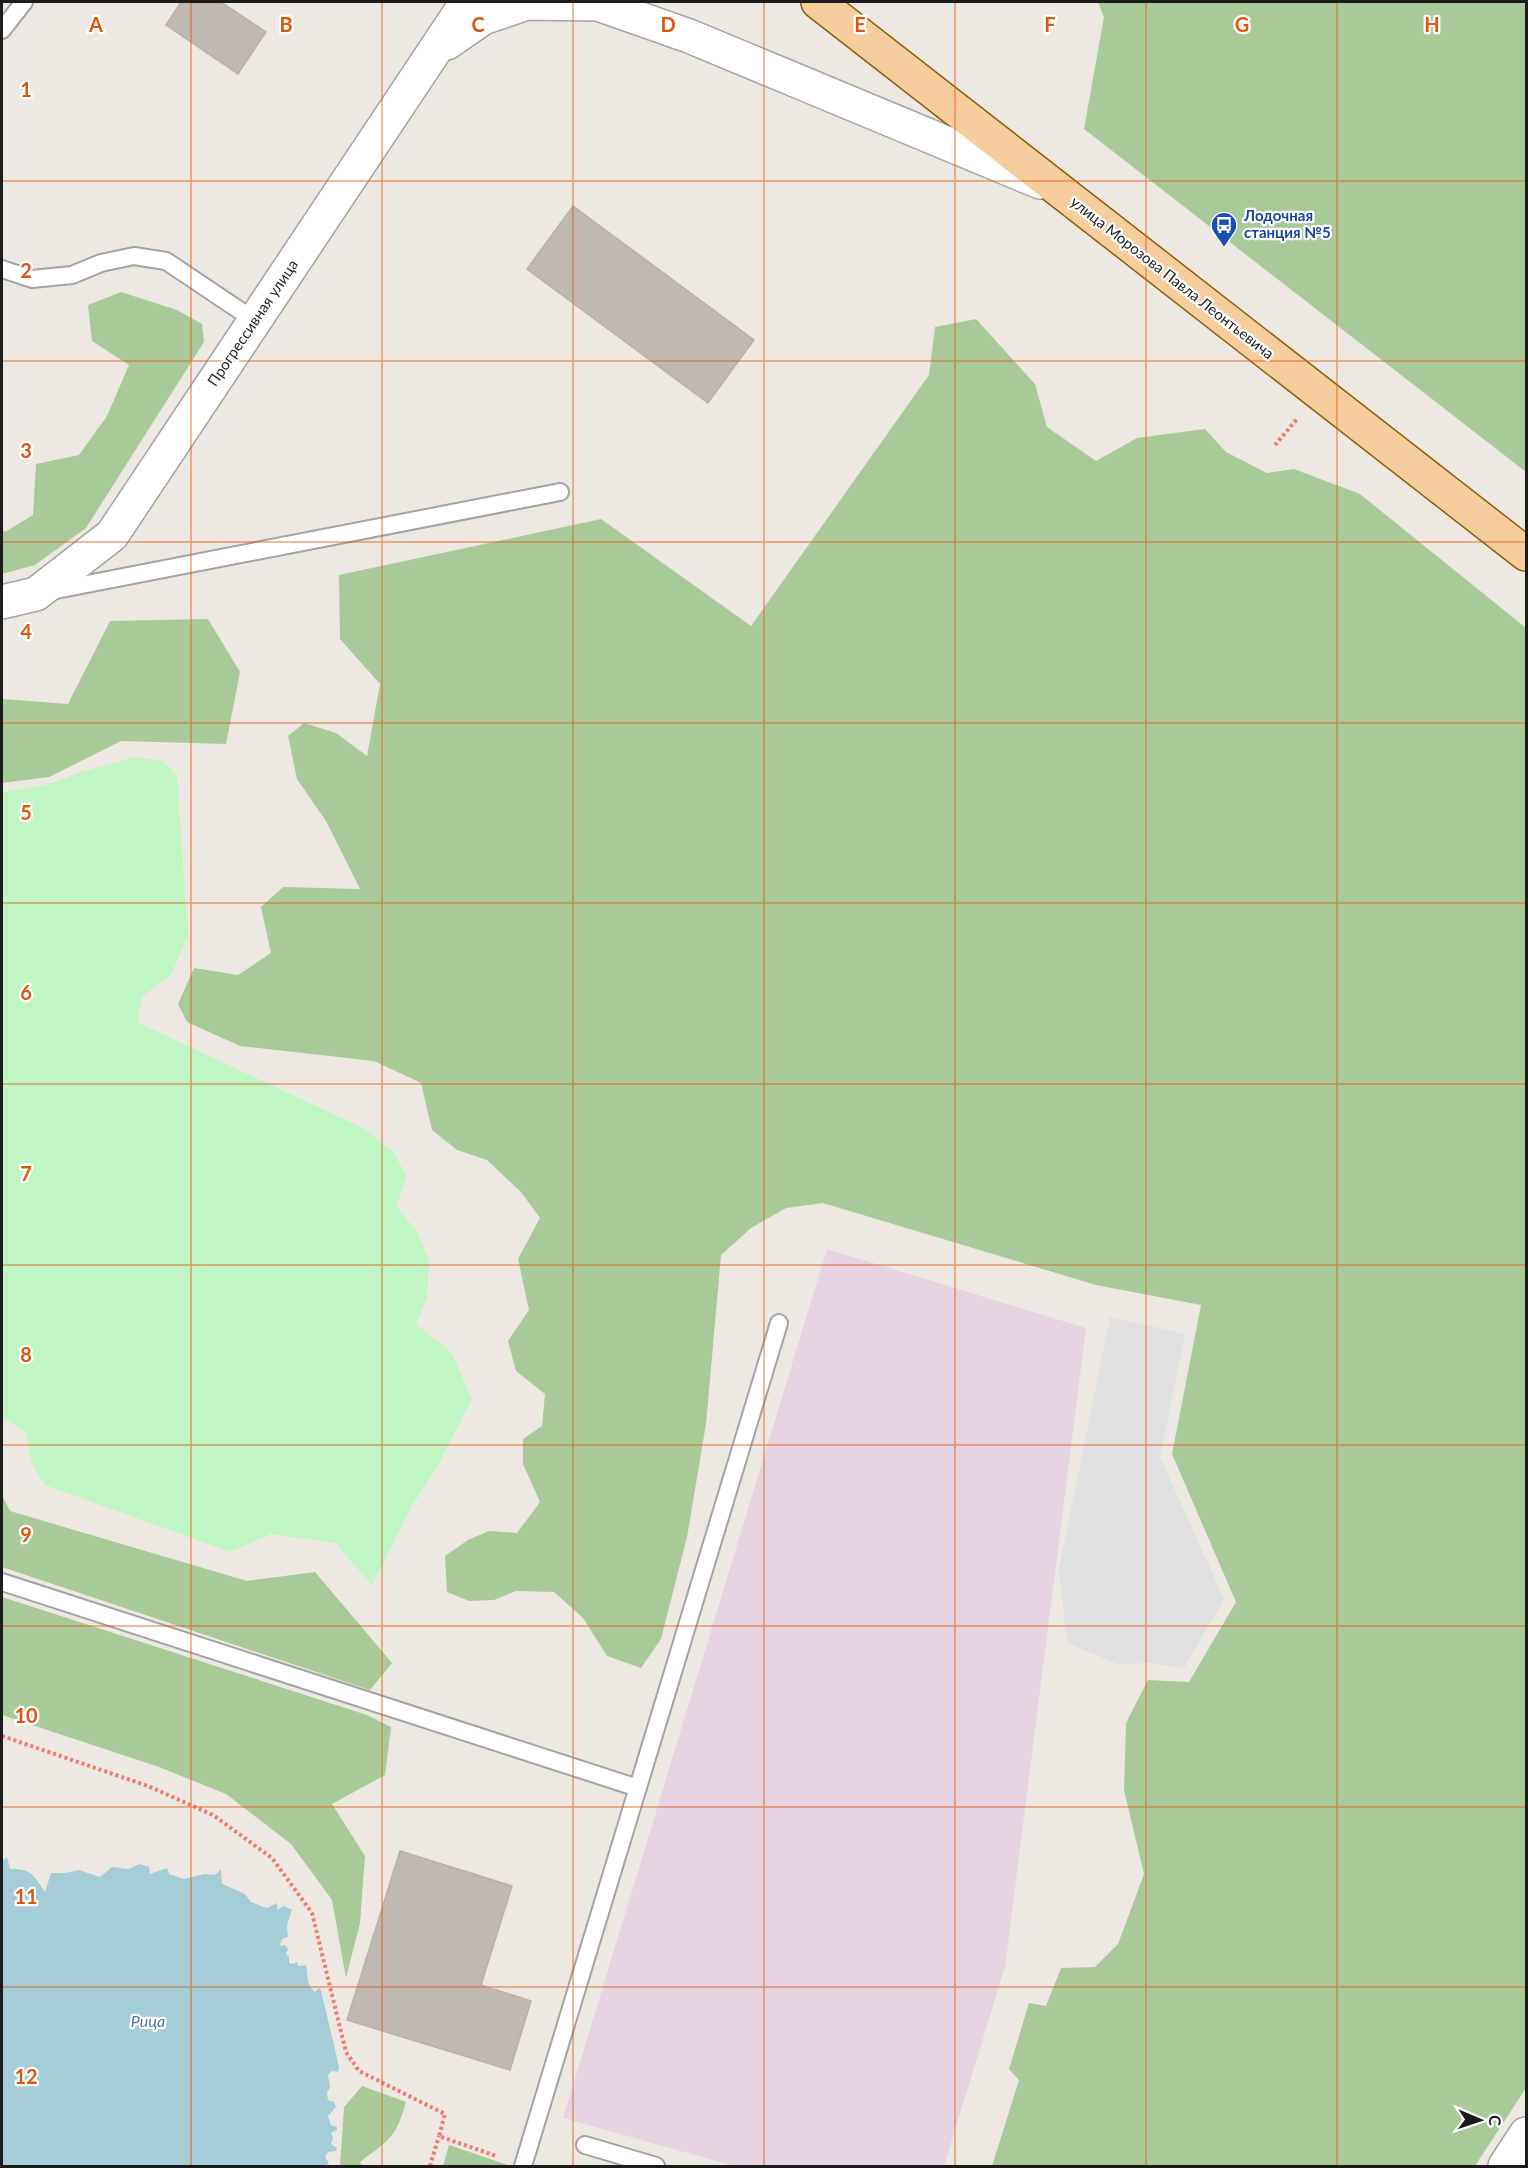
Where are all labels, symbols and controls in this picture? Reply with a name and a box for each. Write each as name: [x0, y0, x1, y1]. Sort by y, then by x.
text: A: [88, 12, 103, 36]
text: B: [279, 12, 293, 36]
text: C: [471, 12, 485, 36]
text: D: [660, 12, 676, 36]
text: E: [854, 12, 866, 36]
text: F: [1044, 12, 1056, 36]
text: G: [1235, 12, 1249, 36]
text: H: [1424, 12, 1440, 36]
text: 1: [20, 77, 32, 101]
street label: улица Морозова Павла Леонтьевича: [1067, 192, 1278, 362]
place label: Лодочная станция №5: [1243, 206, 1331, 241]
bus stop icon: Лодочная станция №5: [1209, 210, 1239, 248]
street label: Прогрессивная улица: [203, 256, 301, 389]
text: 2: [20, 258, 32, 282]
text: 3: [20, 438, 32, 462]
text: 4: [20, 619, 32, 643]
text: 5: [20, 800, 32, 824]
text: 6: [20, 980, 32, 1004]
text: 7: [20, 1161, 32, 1185]
text: 8: [20, 1342, 32, 1366]
text: 9: [20, 1522, 32, 1546]
text: 10: [14, 1703, 38, 1727]
text: 11: [14, 1884, 38, 1908]
water label: Рица: [131, 2011, 165, 2030]
text: 12: [14, 2064, 38, 2088]
north arrow: [1450, 2090, 1510, 2150]
text: С: [1486, 2115, 1505, 2127]

